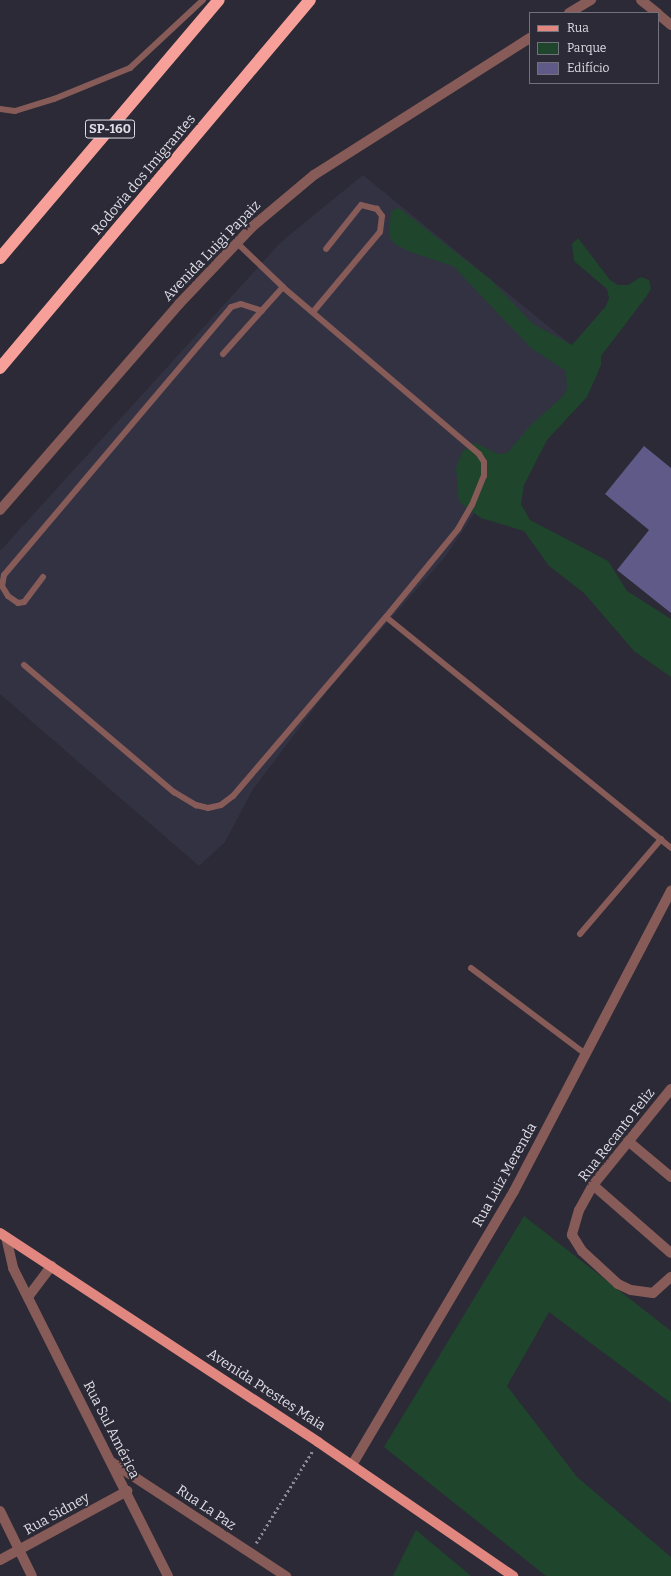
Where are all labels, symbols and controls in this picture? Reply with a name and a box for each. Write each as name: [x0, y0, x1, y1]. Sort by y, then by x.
legend: [529, 12, 659, 84]
text: Rua: [567, 21, 589, 35]
text: Parque: [567, 41, 606, 55]
text: Edifício: [567, 61, 609, 75]
street label: Rodovia dos Imigrantes: [89, 111, 199, 239]
road number: SP-160: [85, 118, 135, 140]
street label: Avenida Luigi Papaiz: [160, 197, 264, 305]
street label: Rua Recanto Feliz: [575, 1085, 659, 1185]
street label: Rua Luiz Merenda: [470, 1120, 540, 1230]
street label: Avenida Prestes Maia: [204, 1345, 328, 1435]
street label: Rua Sul América: [79, 1378, 143, 1482]
street label: Rua La Paz: [173, 1482, 239, 1534]
street label: Rua Sidney: [21, 1489, 93, 1539]

